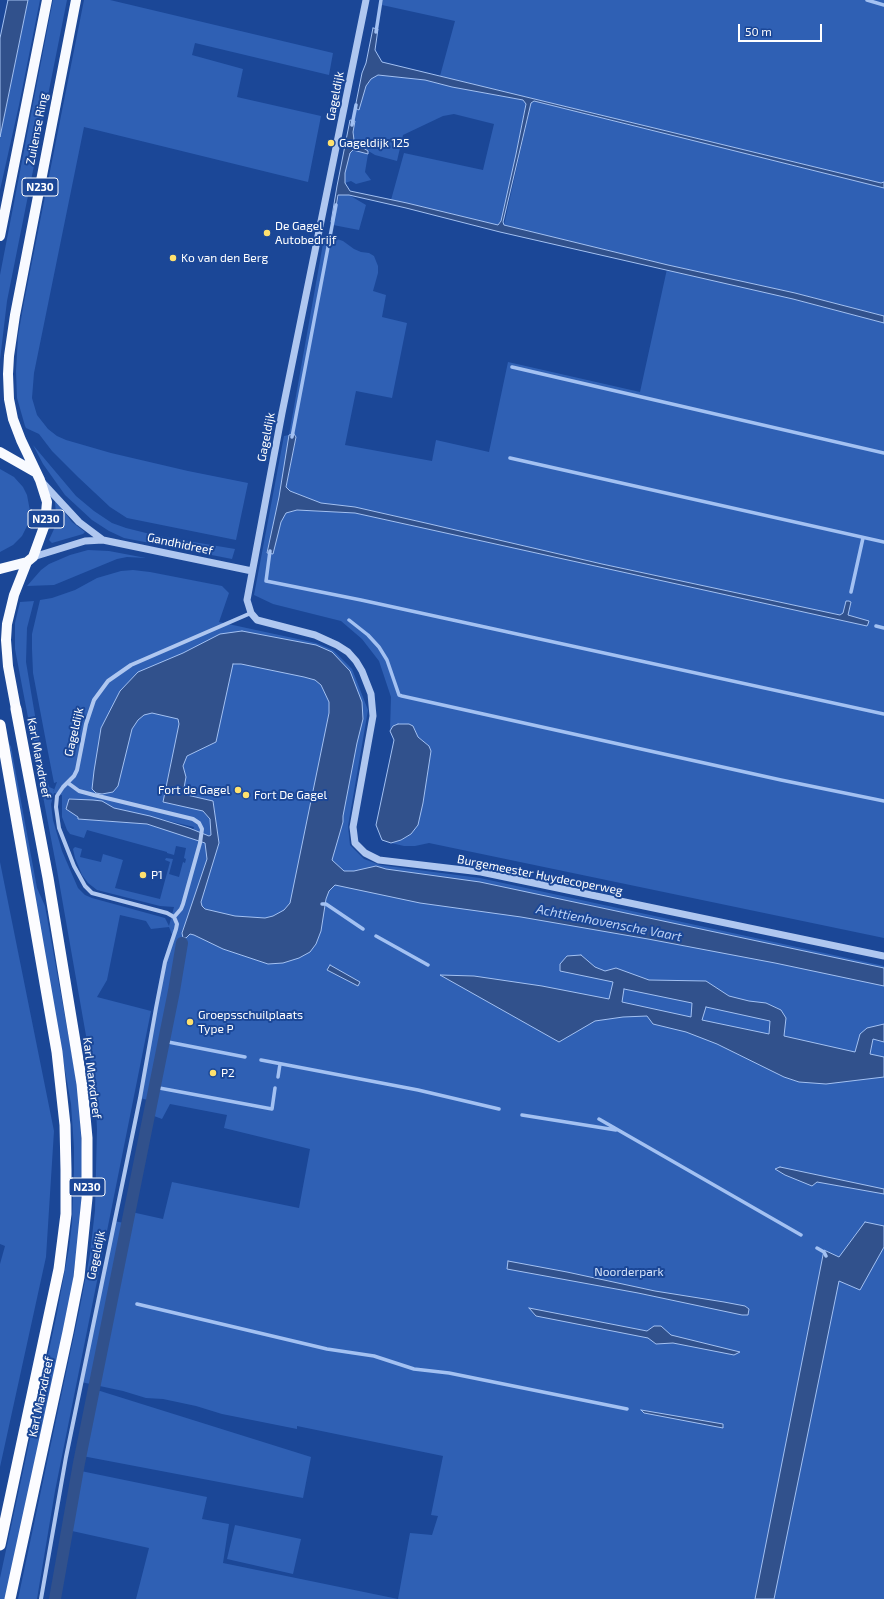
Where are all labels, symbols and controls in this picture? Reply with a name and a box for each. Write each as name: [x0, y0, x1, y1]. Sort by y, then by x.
scale bar: [740, 16, 824, 42]
text: 50 m: [745, 24, 772, 38]
street label: Gageldijk: [323, 70, 347, 122]
street label: Zuilense Ring: [23, 92, 51, 166]
place label: Gageldijk 125: [339, 136, 409, 150]
marker: Gageldijk 125: [326, 138, 336, 148]
road number: N230: [22, 178, 58, 196]
place label: De Gagel Autobedrijf: [275, 219, 336, 247]
marker: De Gagel Autobedrijf: [262, 228, 272, 238]
place label: Ko van den Berg: [181, 251, 268, 265]
marker: Ko van den Berg: [168, 253, 178, 263]
street label: Gageldijk: [254, 411, 278, 463]
road number: N230: [28, 510, 64, 528]
street label: Gandhidreef: [146, 530, 214, 558]
street label: Gageldijk: [61, 706, 87, 758]
street label: Karl Marxdreef: [24, 716, 54, 800]
place label: Fort de Gagel: [158, 783, 230, 797]
marker: Fort de Gagel: [233, 785, 243, 795]
place label: Fort De Gagel: [254, 788, 327, 802]
marker: Fort De Gagel: [241, 790, 251, 800]
street label: Burgemeester Huydecoperweg: [456, 852, 624, 898]
place label: P1: [151, 868, 163, 882]
marker: P1: [138, 870, 148, 880]
water label: Achttienhovensche Vaart: [535, 901, 683, 945]
place label: Groepsschuilplaats Type P: [198, 1008, 303, 1036]
marker: Groepsschuilplaats Type P: [185, 1017, 195, 1027]
street label: Karl Marxdreef: [80, 1036, 104, 1120]
place label: P2: [221, 1066, 235, 1080]
marker: P2: [208, 1068, 218, 1078]
road number: N230: [69, 1178, 105, 1196]
street label: Gageldijk: [84, 1229, 108, 1281]
park label: Noorderpark: [594, 1265, 664, 1279]
street label: Karl Marxdreef: [25, 1355, 57, 1439]

